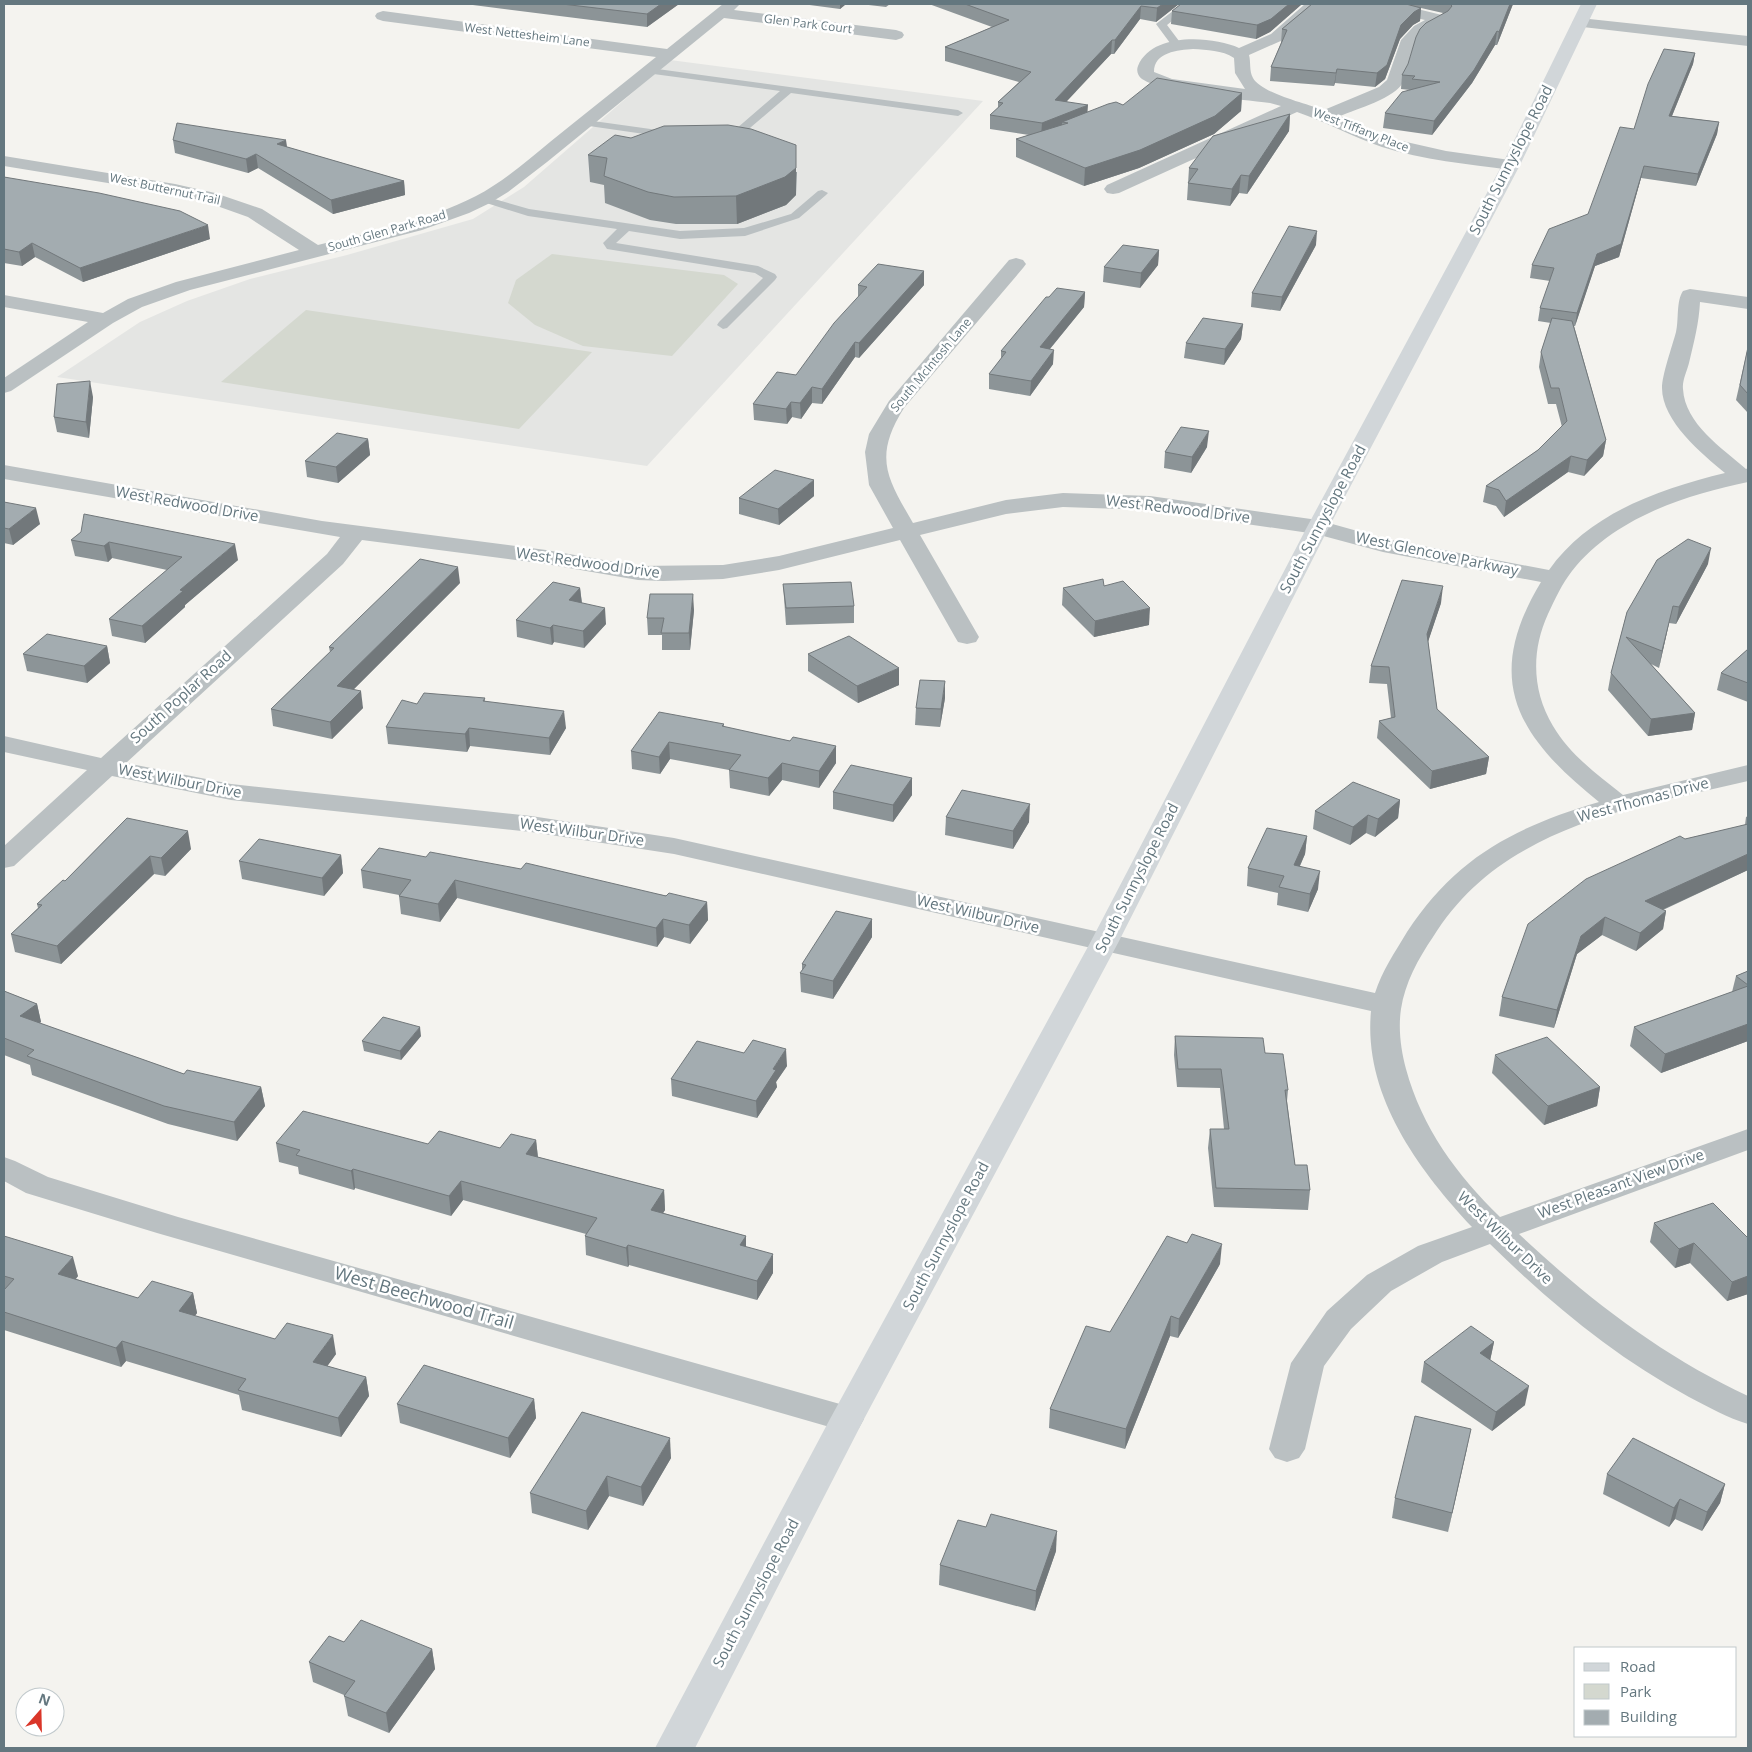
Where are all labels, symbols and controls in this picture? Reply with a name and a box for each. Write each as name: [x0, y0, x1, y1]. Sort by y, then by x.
street label: Glen Park Court: [763, 10, 853, 37]
street label: West Nettesheim Lane: [463, 18, 591, 51]
street label: South Sunnyslope Road: [1464, 81, 1557, 238]
street label: West Tiffany Place: [1311, 103, 1412, 156]
street label: West Butternut Trail: [108, 168, 222, 209]
street label: South Glen Park Road: [326, 206, 448, 255]
street label: South McIntosh Lane: [886, 314, 975, 415]
street label: South Sunnyslope Road: [1274, 441, 1370, 596]
street label: West Redwood Drive: [114, 481, 260, 525]
street label: West Redwood Drive: [1105, 489, 1251, 527]
street label: West Glencove Parkway: [1354, 526, 1521, 580]
street label: West Redwood Drive: [515, 542, 661, 582]
street label: South Poplar Road: [125, 645, 235, 747]
street label: West Wilbur Drive: [117, 758, 244, 802]
street label: West Thomas Drive: [1575, 772, 1711, 826]
street label: South Sunnyslope Road: [1090, 799, 1183, 956]
street label: West Wilbur Drive: [519, 812, 646, 850]
street label: West Wilbur Drive: [915, 889, 1041, 937]
street label: West Pleasant View Drive: [1535, 1144, 1707, 1222]
street label: South Sunnyslope Road: [897, 1158, 993, 1313]
street label: West Wilbur Drive: [1454, 1187, 1558, 1288]
street label: West Beechwood Trail: [332, 1260, 517, 1334]
street label: South Sunnyslope Road: [707, 1515, 803, 1670]
legend: [1574, 1647, 1737, 1737]
text: Road: [1620, 1656, 1656, 1676]
text: Park: [1620, 1681, 1651, 1701]
north arrow: [15, 1687, 65, 1737]
text: N: [36, 1688, 53, 1710]
text: Building: [1620, 1706, 1677, 1726]

